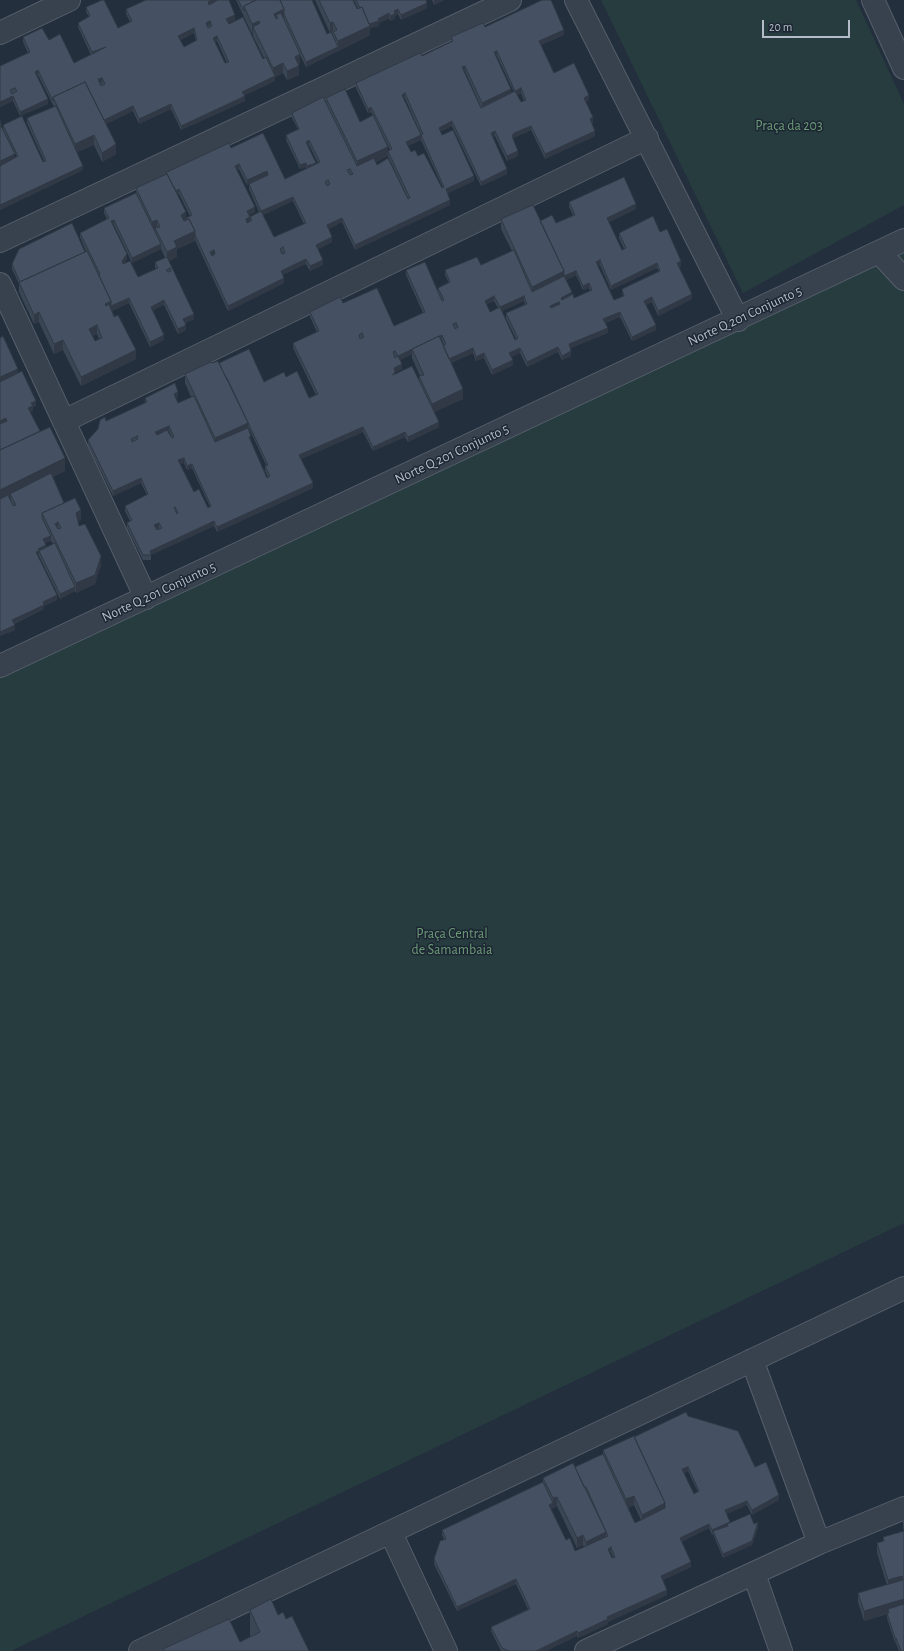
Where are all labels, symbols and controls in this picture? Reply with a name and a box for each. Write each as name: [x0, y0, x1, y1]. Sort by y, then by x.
scale bar: [764, 12, 852, 38]
text: 20 m: [769, 21, 792, 33]
park label: Praça da 203: [755, 118, 823, 134]
street label: Norte Q 201 Conjunto 5: [685, 282, 805, 350]
street label: Norte Q 201 Conjunto 5: [392, 420, 512, 488]
street label: Norte Q 201 Conjunto 5: [99, 558, 219, 626]
park label: Praça Central de Samambaia: [412, 926, 492, 958]

